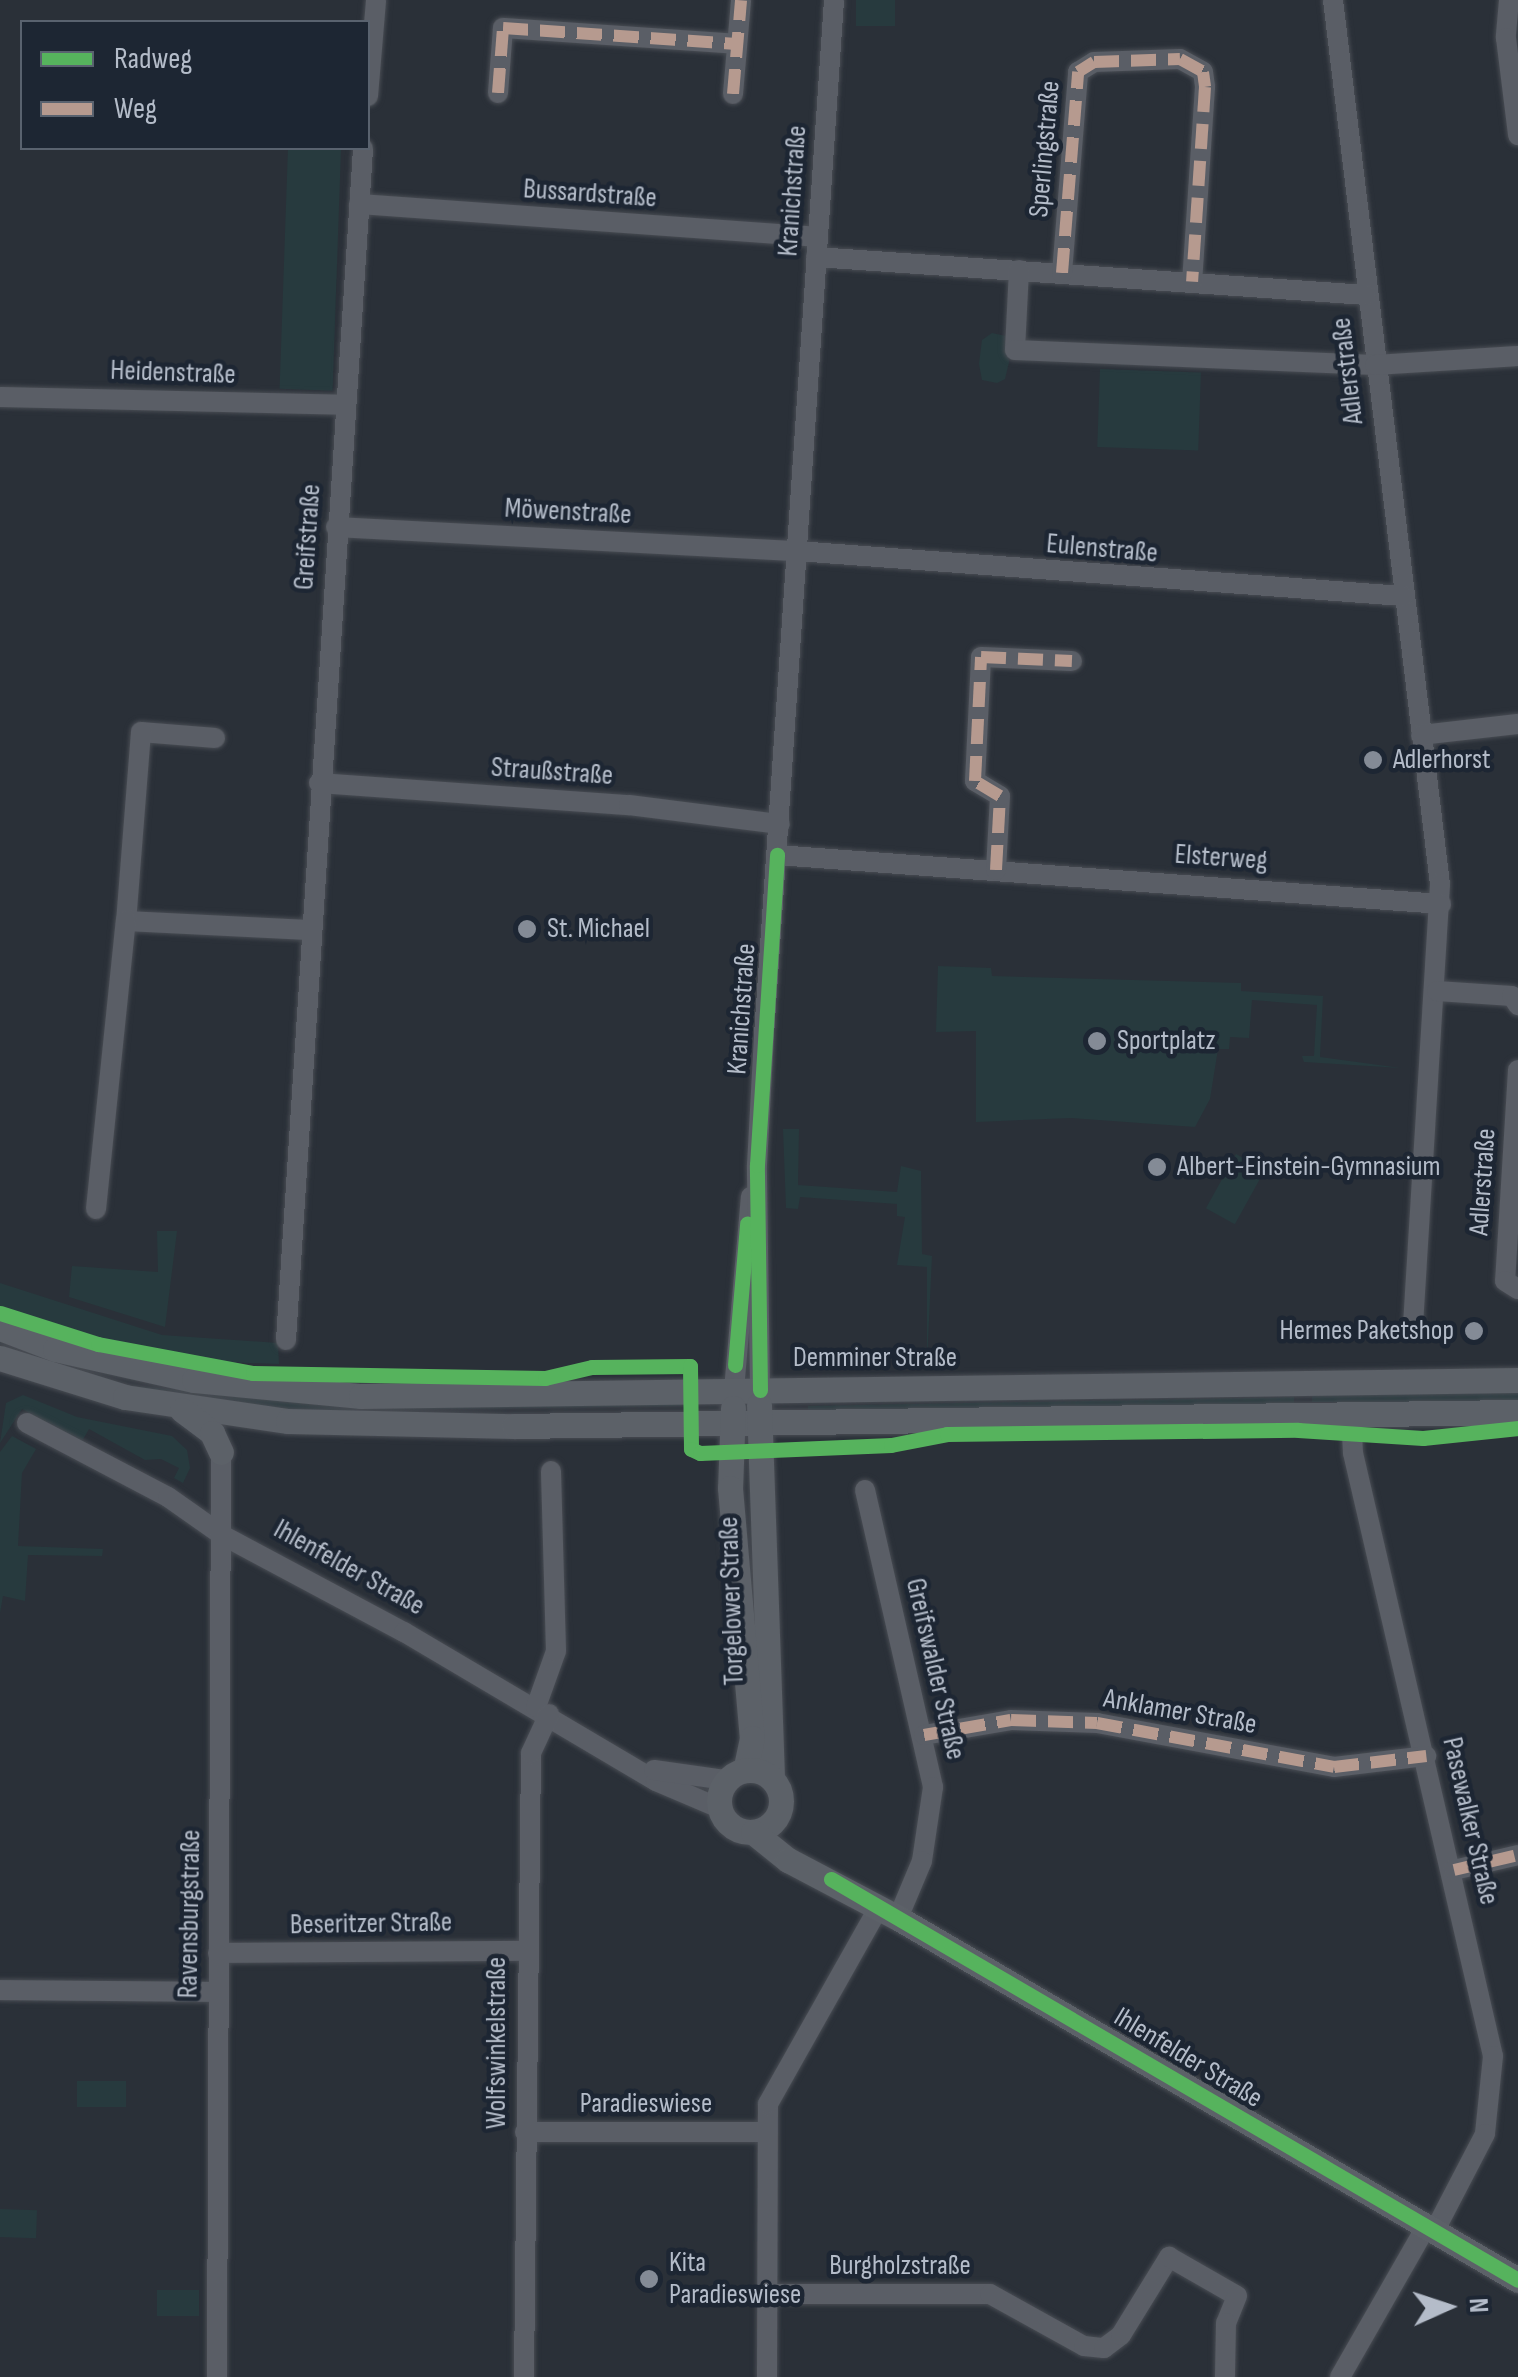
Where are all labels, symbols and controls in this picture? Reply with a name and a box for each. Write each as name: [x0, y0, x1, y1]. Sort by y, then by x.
legend: [20, 20, 370, 150]
text: Radweg: [114, 41, 192, 77]
street label: Sperlingstraße: [1022, 79, 1068, 219]
text: Weg: [114, 91, 157, 127]
street label: Kranichstraße: [772, 124, 814, 258]
street label: Bussardstraße: [522, 173, 658, 215]
street label: Adlerstraße: [1325, 316, 1371, 426]
street label: Heidenstraße: [110, 354, 236, 392]
street label: Greifstraße: [288, 483, 328, 591]
street label: Möwenstraße: [504, 492, 632, 532]
street label: Eulenstraße: [1045, 527, 1159, 571]
place label: Adlerhorst: [1393, 743, 1491, 777]
marker: Adlerhorst: [1362, 749, 1384, 771]
street label: Straußstraße: [490, 751, 614, 793]
street label: Elsterweg: [1174, 838, 1268, 878]
place label: St. Michael: [547, 912, 650, 946]
marker: St. Michael: [516, 918, 538, 940]
street label: Kranichstraße: [721, 942, 763, 1076]
place label: Sportplatz: [1117, 1024, 1215, 1058]
marker: Sportplatz: [1086, 1030, 1108, 1052]
street label: Adlerstraße: [1462, 1127, 1504, 1237]
place label: Albert-Einstein-Gymnasium: [1177, 1150, 1441, 1184]
marker: Albert-Einstein-Gymnasium: [1146, 1156, 1168, 1178]
place label: Hermes Paketshop: [1280, 1314, 1454, 1348]
marker: Hermes Paketshop: [1463, 1320, 1485, 1342]
street label: Demminer Straße: [793, 1341, 957, 1375]
street label: Ihlenfelder Straße: [268, 1513, 430, 1623]
street label: Torgelower Straße: [712, 1516, 752, 1686]
street label: Greifswalder Straße: [898, 1575, 972, 1763]
street label: Anklamer Straße: [1101, 1682, 1259, 1742]
street label: Pasewalker Straße: [1434, 1734, 1506, 1908]
street label: Ravensburgstraße: [172, 1829, 208, 1999]
street label: Beseritzer Straße: [290, 1906, 452, 1942]
street label: Wolfswinkelstraße: [480, 1957, 514, 2129]
street label: Ihlenfelder Straße: [1108, 2001, 1268, 2115]
street label: Paradieswiese: [580, 2087, 712, 2121]
place label: Kita Paradieswiese: [669, 2246, 801, 2312]
street label: Burgholzstraße: [829, 2249, 971, 2283]
north arrow: [1398, 2257, 1498, 2357]
marker: Kita Paradieswiese: [638, 2268, 660, 2290]
text: N: [1462, 2297, 1495, 2314]

